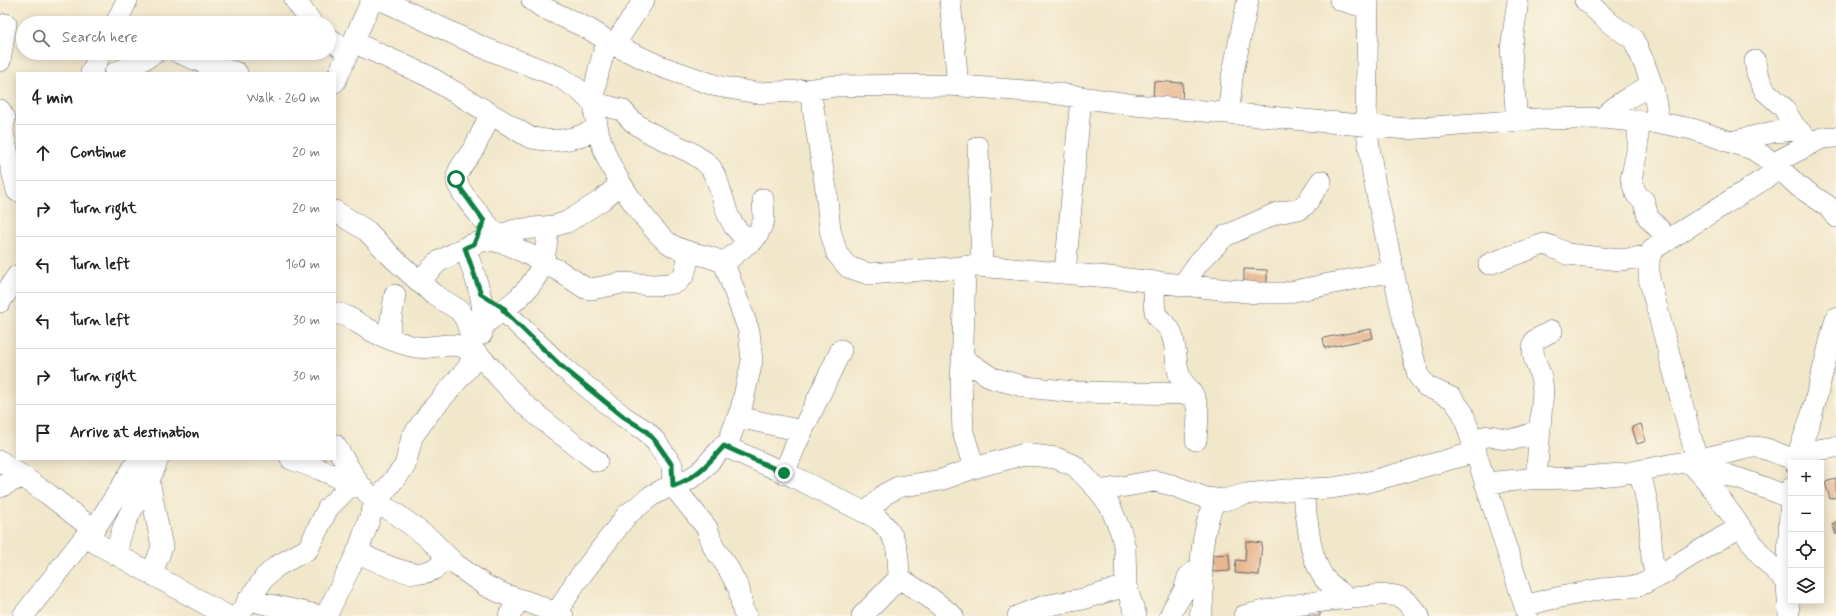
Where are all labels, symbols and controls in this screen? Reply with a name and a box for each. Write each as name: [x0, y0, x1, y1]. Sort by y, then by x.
search box: [16, 16, 336, 60]
icon: search: [30, 27, 52, 49]
text: Search here: [62, 28, 138, 48]
text: 4 min: [32, 87, 73, 109]
text: Walk · 260 m: [247, 90, 320, 107]
icon: ahead: [32, 142, 54, 164]
text: Continue: [70, 143, 126, 163]
text: 20 m: [292, 144, 320, 161]
route start: [447, 170, 465, 188]
icon: right: [32, 198, 54, 220]
text: Turn right: [70, 199, 137, 219]
text: 20 m: [292, 200, 320, 217]
icon: left: [32, 254, 54, 276]
text: Turn left: [70, 255, 130, 275]
text: 160 m: [285, 256, 320, 273]
icon: left: [32, 310, 54, 332]
text: Turn left: [70, 311, 130, 331]
text: 30 m: [293, 312, 320, 329]
icon: right: [32, 366, 54, 388]
text: Turn right: [70, 367, 137, 387]
text: 30 m: [293, 368, 320, 385]
icon: arrive: [32, 422, 54, 444]
text: Arrive at destination: [70, 423, 199, 443]
map controls: [1788, 460, 1824, 604]
button: +: [1788, 460, 1824, 496]
route end: [775, 464, 793, 482]
button: −: [1788, 496, 1824, 532]
button: locate: [1788, 532, 1824, 568]
button: layers: [1788, 568, 1824, 604]

